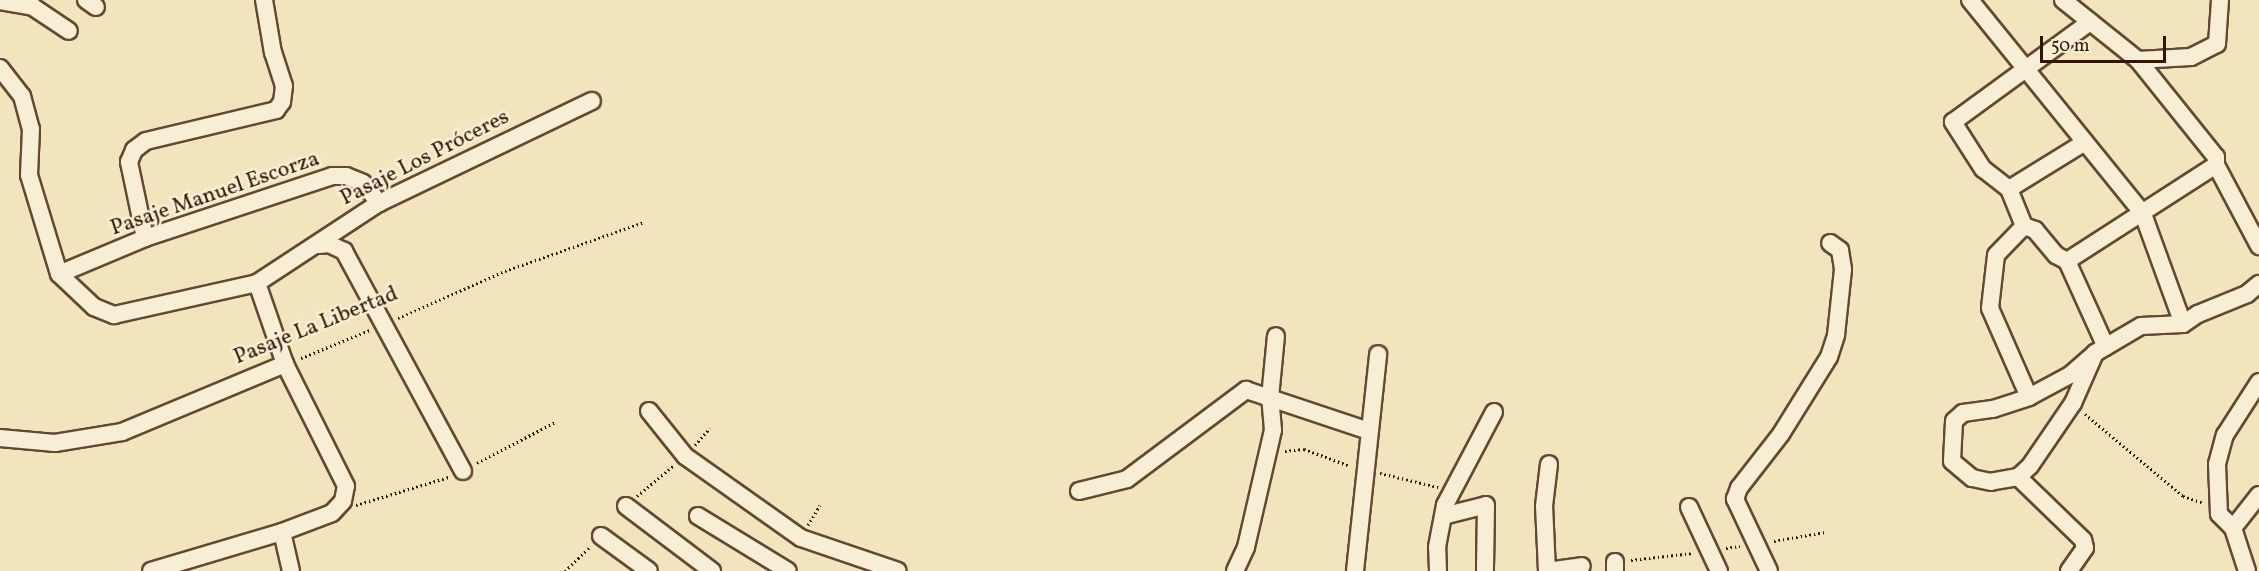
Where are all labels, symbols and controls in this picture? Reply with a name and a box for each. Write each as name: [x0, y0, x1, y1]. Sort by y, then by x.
scale bar: [2043, 24, 2169, 62]
text: 50 m: [2051, 34, 2090, 59]
street label: Pasaje Los Próceres: [336, 104, 514, 212]
street label: Pasaje Manuel Escorza: [107, 146, 323, 242]
street label: Pasaje La Libertad: [230, 281, 402, 371]

